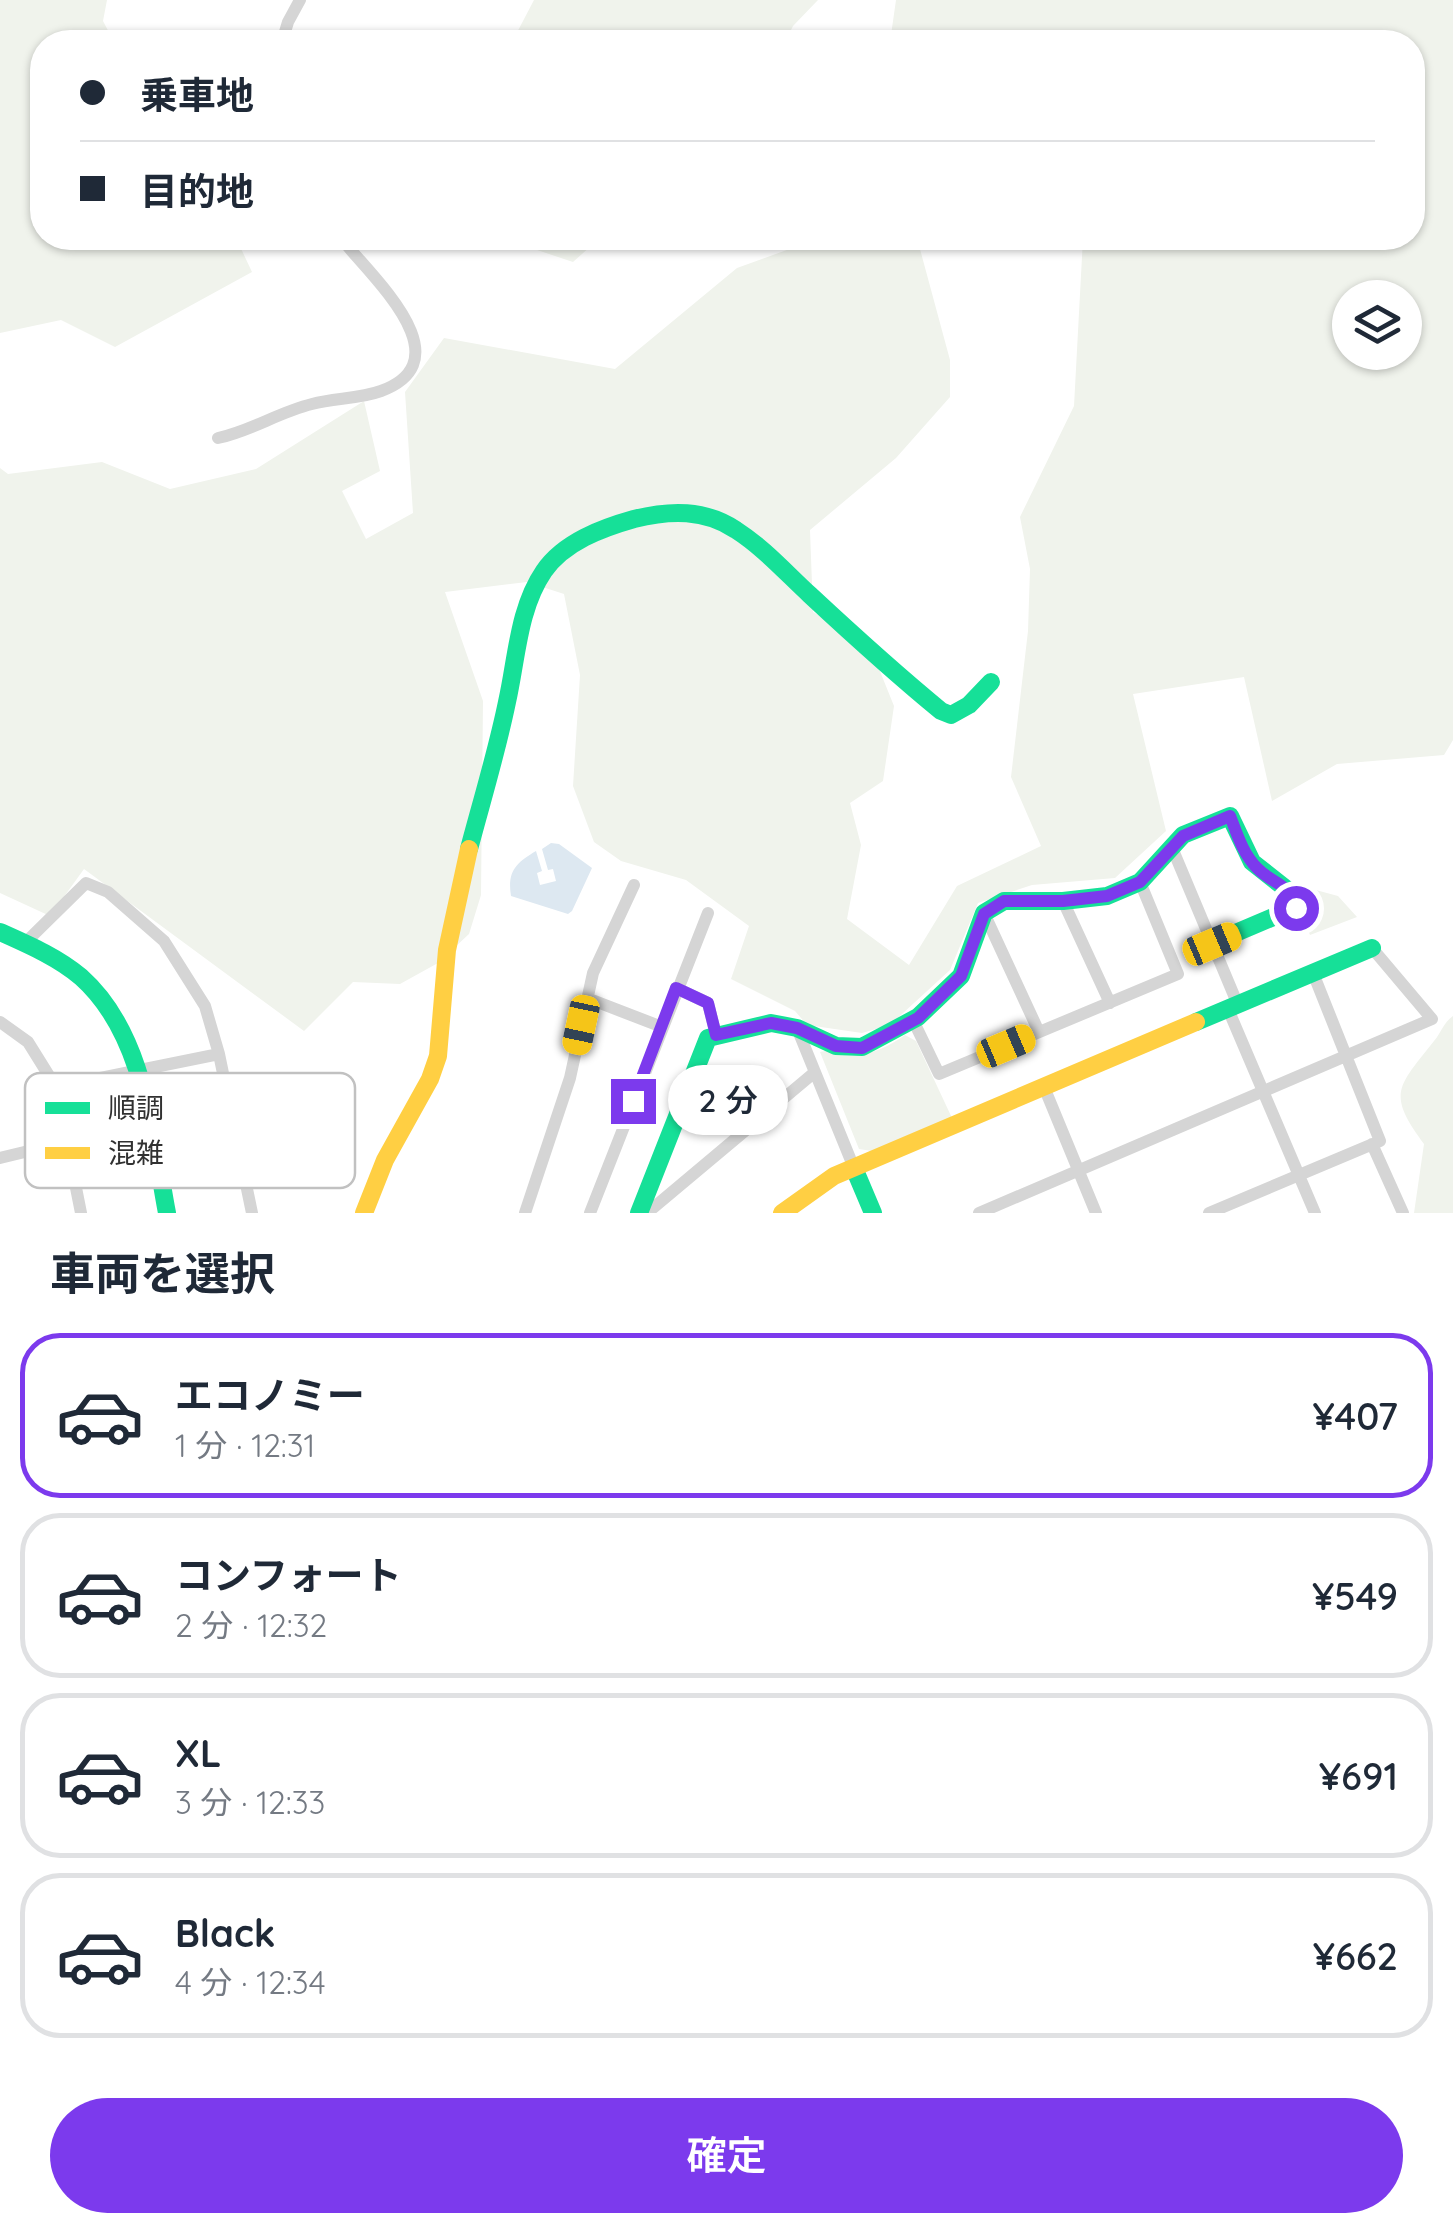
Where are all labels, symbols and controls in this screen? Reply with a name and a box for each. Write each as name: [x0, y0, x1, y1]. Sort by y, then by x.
text: 乗車地: [140, 71, 254, 119]
text: 目的地: [140, 167, 254, 215]
map controls: [1332, 280, 1422, 370]
button: layers: [1332, 280, 1422, 370]
route start: [1274, 886, 1319, 931]
car: [1179, 918, 1245, 970]
car: [560, 993, 602, 1057]
car: [973, 1020, 1039, 1072]
callout: 2 分: [668, 1066, 788, 1136]
legend: [25, 1073, 355, 1188]
route end: [611, 1079, 656, 1124]
text: 2 分: [699, 1080, 757, 1120]
text: 順調: [108, 1090, 164, 1125]
text: 混雑: [108, 1135, 164, 1170]
text: 車両を選択: [50, 1245, 275, 1301]
icon: car: [55, 1371, 145, 1461]
text: エコノミー: [175, 1371, 365, 1419]
text: ¥407: [1312, 1392, 1398, 1440]
text: 1 分 · 12:31: [175, 1425, 315, 1465]
icon: car: [55, 1551, 145, 1641]
text: コンフォート: [175, 1551, 402, 1599]
text: ¥549: [1312, 1572, 1398, 1620]
text: 2 分 · 12:32: [175, 1605, 327, 1645]
text: XL: [175, 1729, 221, 1777]
icon: car: [55, 1731, 145, 1821]
text: ¥691: [1319, 1752, 1398, 1800]
text: 3 分 · 12:33: [175, 1782, 325, 1822]
text: Black: [175, 1909, 275, 1957]
icon: car: [55, 1911, 145, 2001]
text: ¥662: [1313, 1932, 1398, 1980]
text: 4 分 · 12:34: [175, 1962, 326, 2002]
button: 確定: [50, 2098, 1403, 2213]

